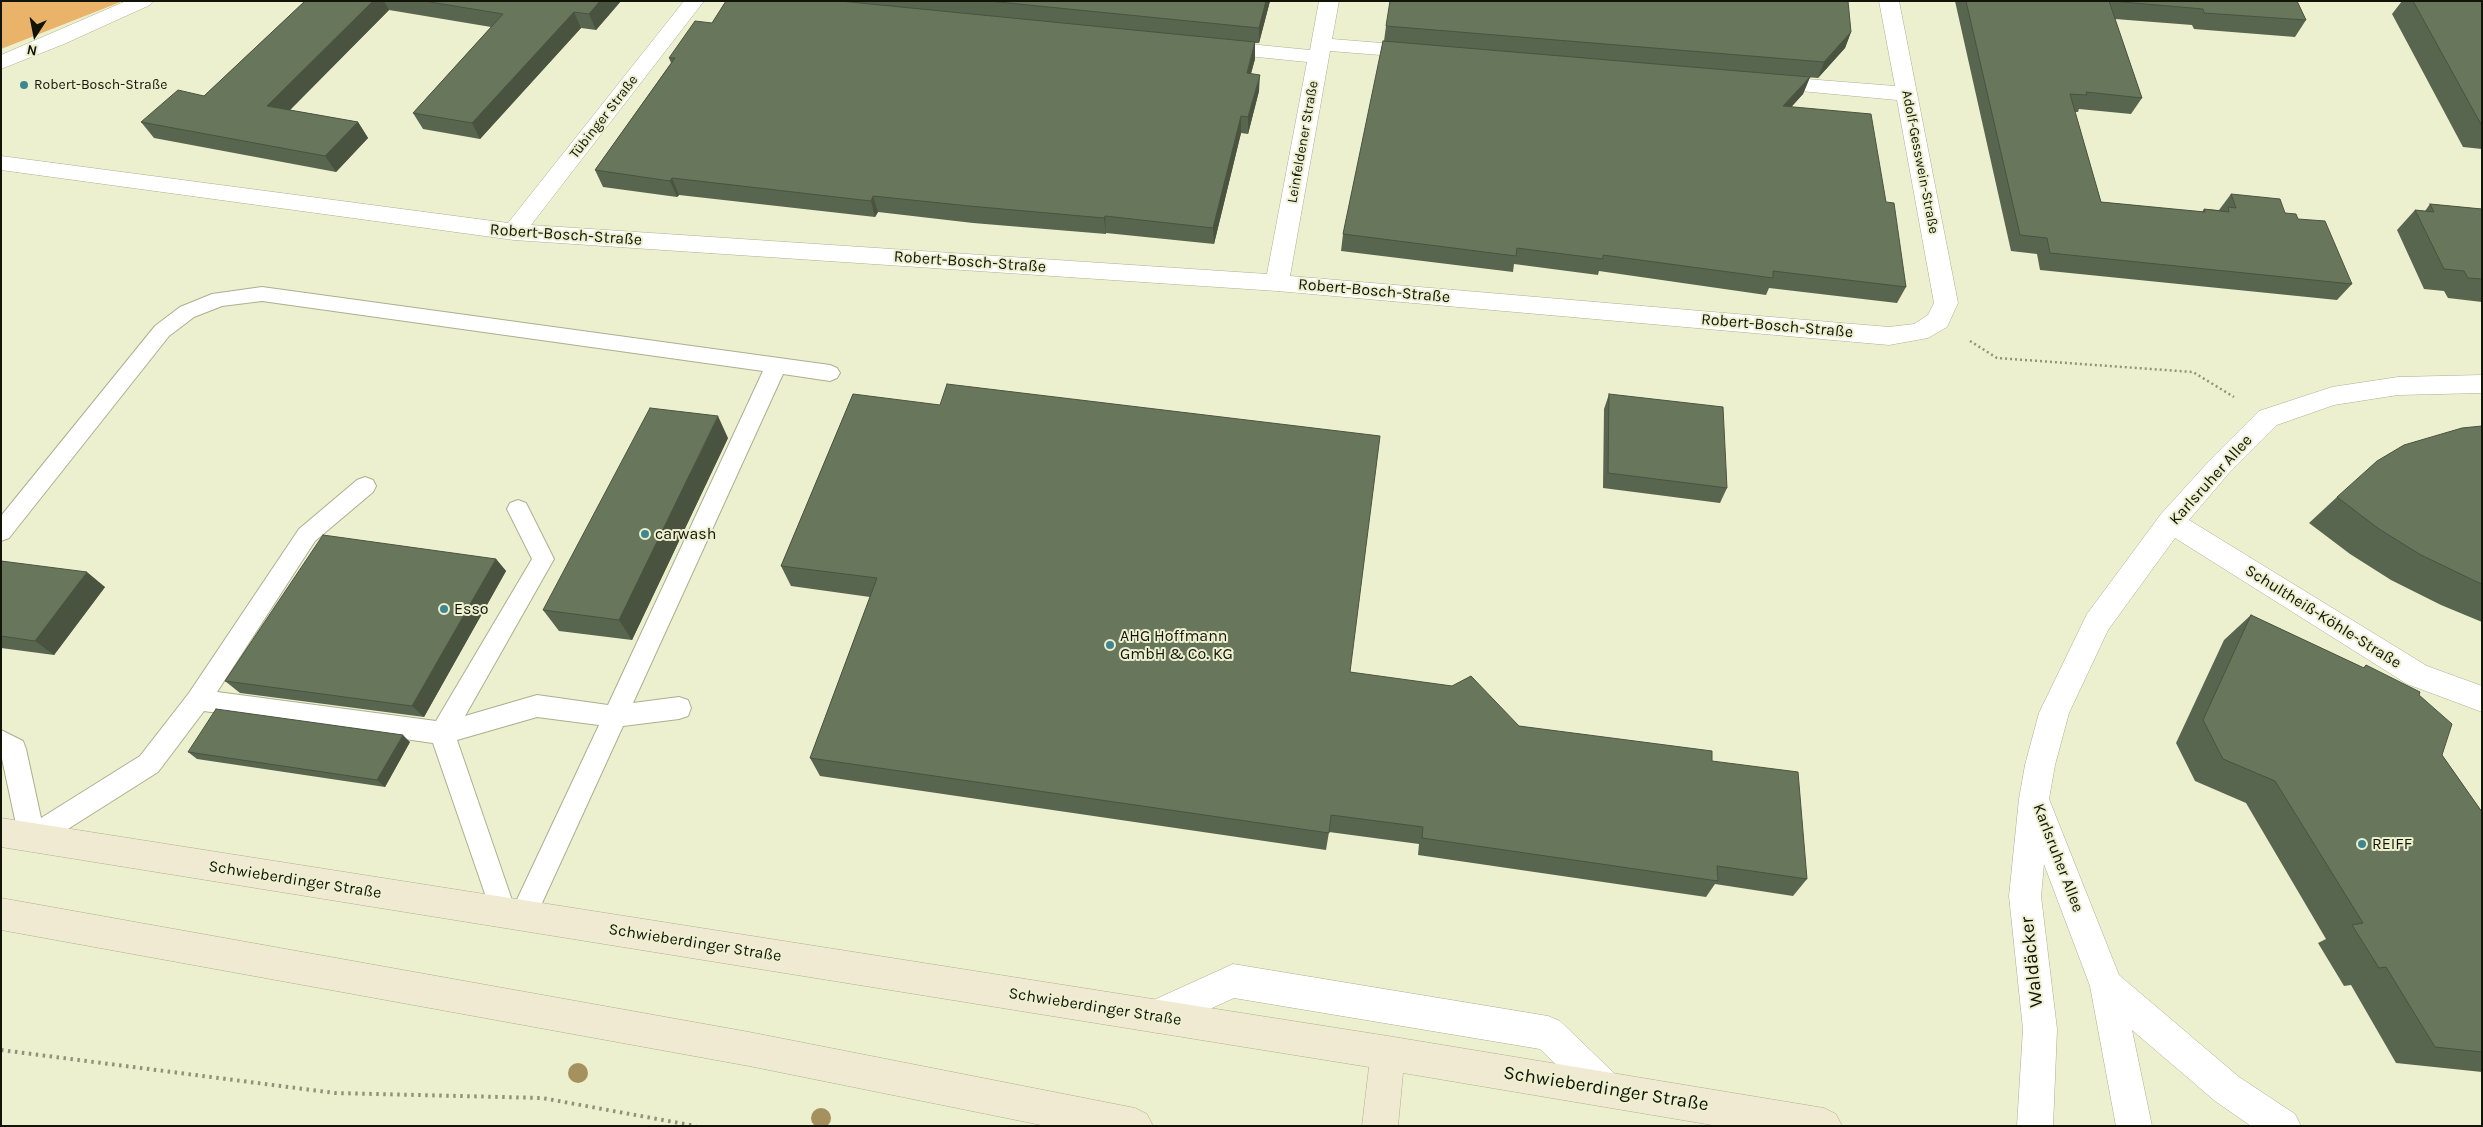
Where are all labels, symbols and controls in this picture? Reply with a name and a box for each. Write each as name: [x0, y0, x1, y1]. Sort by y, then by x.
north arrow: [10, 10, 60, 60]
text: N: [25, 41, 39, 60]
street label: Tübinger Straße: [566, 72, 642, 162]
place label: Robert-Bosch-Straße: [34, 77, 167, 93]
marker: Robert-Bosch-Straße: [18, 79, 30, 91]
street label: Leinfeldener Straße: [1284, 79, 1322, 205]
street label: Adolf-Gesswein-Straße: [1898, 89, 1942, 235]
street label: Robert-Bosch-Straße: [489, 220, 643, 250]
street label: Robert-Bosch-Straße: [893, 247, 1047, 277]
street label: Robert-Bosch-Straße: [1297, 275, 1451, 307]
street label: Robert-Bosch-Straße: [1700, 310, 1854, 342]
street label: Karlsruher Allee: [2165, 431, 2257, 529]
place label: carwash: [655, 524, 716, 544]
marker: carwash: [639, 528, 651, 540]
street label: Schultheiß-Köhle-Straße: [2241, 561, 2405, 673]
place label: Esso: [454, 599, 489, 619]
marker: Esso: [438, 603, 450, 615]
place label: AHG Hoffmann GmbH & Co. KG: [1120, 626, 1233, 664]
marker: AHG Hoffmann GmbH & Co. KG: [1104, 639, 1116, 651]
street label: Karlsruher Allee: [2028, 801, 2088, 915]
place label: REIFF: [2372, 834, 2412, 854]
marker: REIFF: [2356, 838, 2368, 850]
street label: Schwieberdinger Straße: [207, 857, 383, 903]
street label: Waldäcker: [2016, 916, 2048, 1008]
street label: Schwieberdinger Straße: [607, 920, 783, 966]
street label: Schwieberdinger Straße: [1007, 984, 1183, 1030]
street label: Schwieberdinger Straße: [1502, 1062, 1710, 1116]

